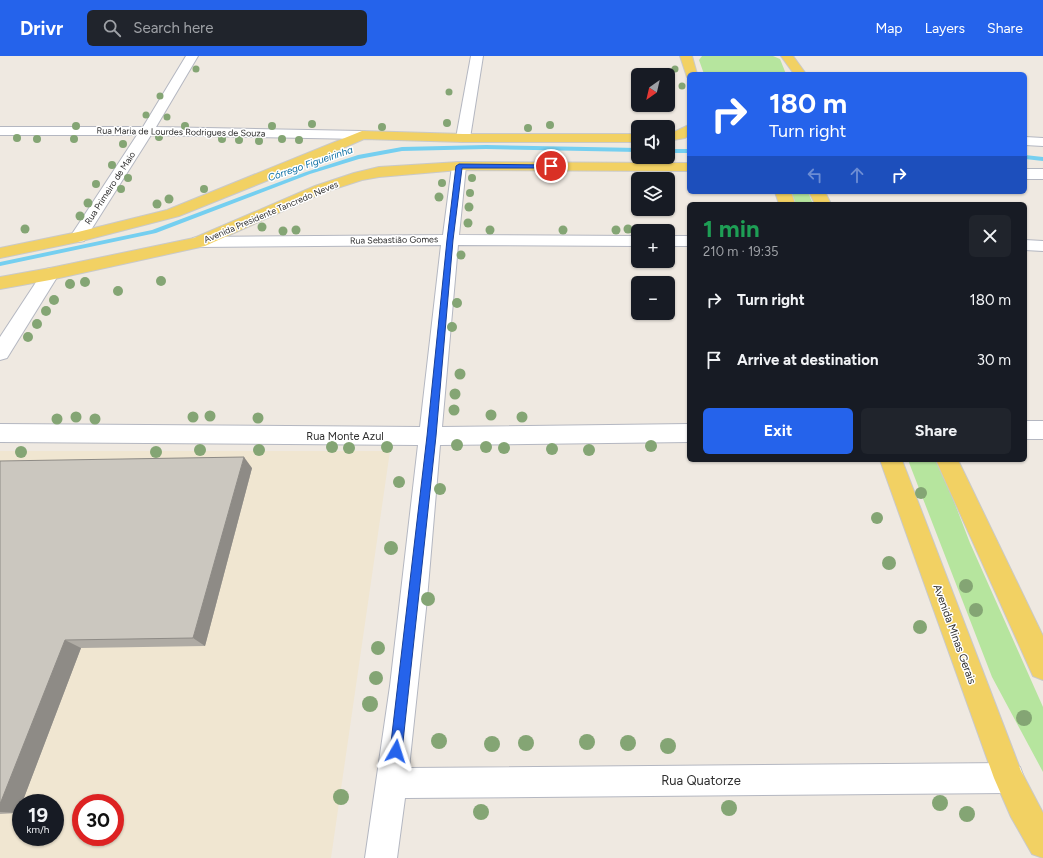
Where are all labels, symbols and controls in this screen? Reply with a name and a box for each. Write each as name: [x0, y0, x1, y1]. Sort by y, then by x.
search box: [87, 10, 367, 46]
text: Drivr: [20, 17, 63, 40]
icon: search: [101, 17, 123, 39]
text: Search here: [133, 19, 213, 37]
text: Map: [875, 20, 903, 37]
text: Layers: [925, 20, 965, 37]
text: Share: [987, 20, 1023, 37]
north arrow: [631, 68, 675, 112]
map controls: [631, 68, 675, 320]
text: 180 m: [769, 86, 847, 120]
icon: right: [703, 88, 755, 140]
button: sound: [631, 120, 675, 164]
text: Turn right: [769, 120, 846, 142]
street label: Rua Maria de Lourdes Rodrigues de Souza: [97, 125, 266, 138]
water label: Córrego Figueirinha: [266, 143, 355, 184]
street label: Rua Primeiro de Maio: [82, 149, 137, 226]
pin: [534, 149, 568, 183]
icon: arrive: [540, 155, 562, 177]
icon: left: [804, 164, 826, 186]
icon: ahead: [846, 164, 868, 186]
icon: right: [888, 164, 910, 186]
button: layers: [631, 172, 675, 216]
street label: Avenida Presidente Tancredo Neves: [202, 178, 340, 245]
text: 1 min: [703, 214, 760, 243]
button: close: [969, 215, 1011, 257]
button: +: [631, 224, 675, 268]
street label: Rua Sebastião Gomes: [350, 233, 438, 246]
text: 210 m · 19:35: [703, 244, 779, 259]
button: −: [631, 276, 675, 320]
icon: right: [703, 289, 725, 311]
text: Turn right: [737, 291, 805, 309]
text: 180 m: [970, 291, 1011, 309]
icon: arrive: [703, 349, 725, 371]
text: Arrive at destination: [737, 351, 878, 369]
text: 30 m: [977, 351, 1011, 369]
button: Exit: [703, 408, 853, 454]
button: Share: [861, 408, 1011, 454]
street label: Rua Monte Azul: [306, 430, 384, 443]
street label: Avenida Minas Gerais: [930, 583, 979, 686]
position arrow: [375, 730, 417, 772]
street label: Rua Quatorze: [661, 773, 741, 788]
speed limit sign: 30: [72, 794, 124, 846]
text: 19: [28, 803, 48, 827]
text: km/h: [27, 823, 49, 836]

